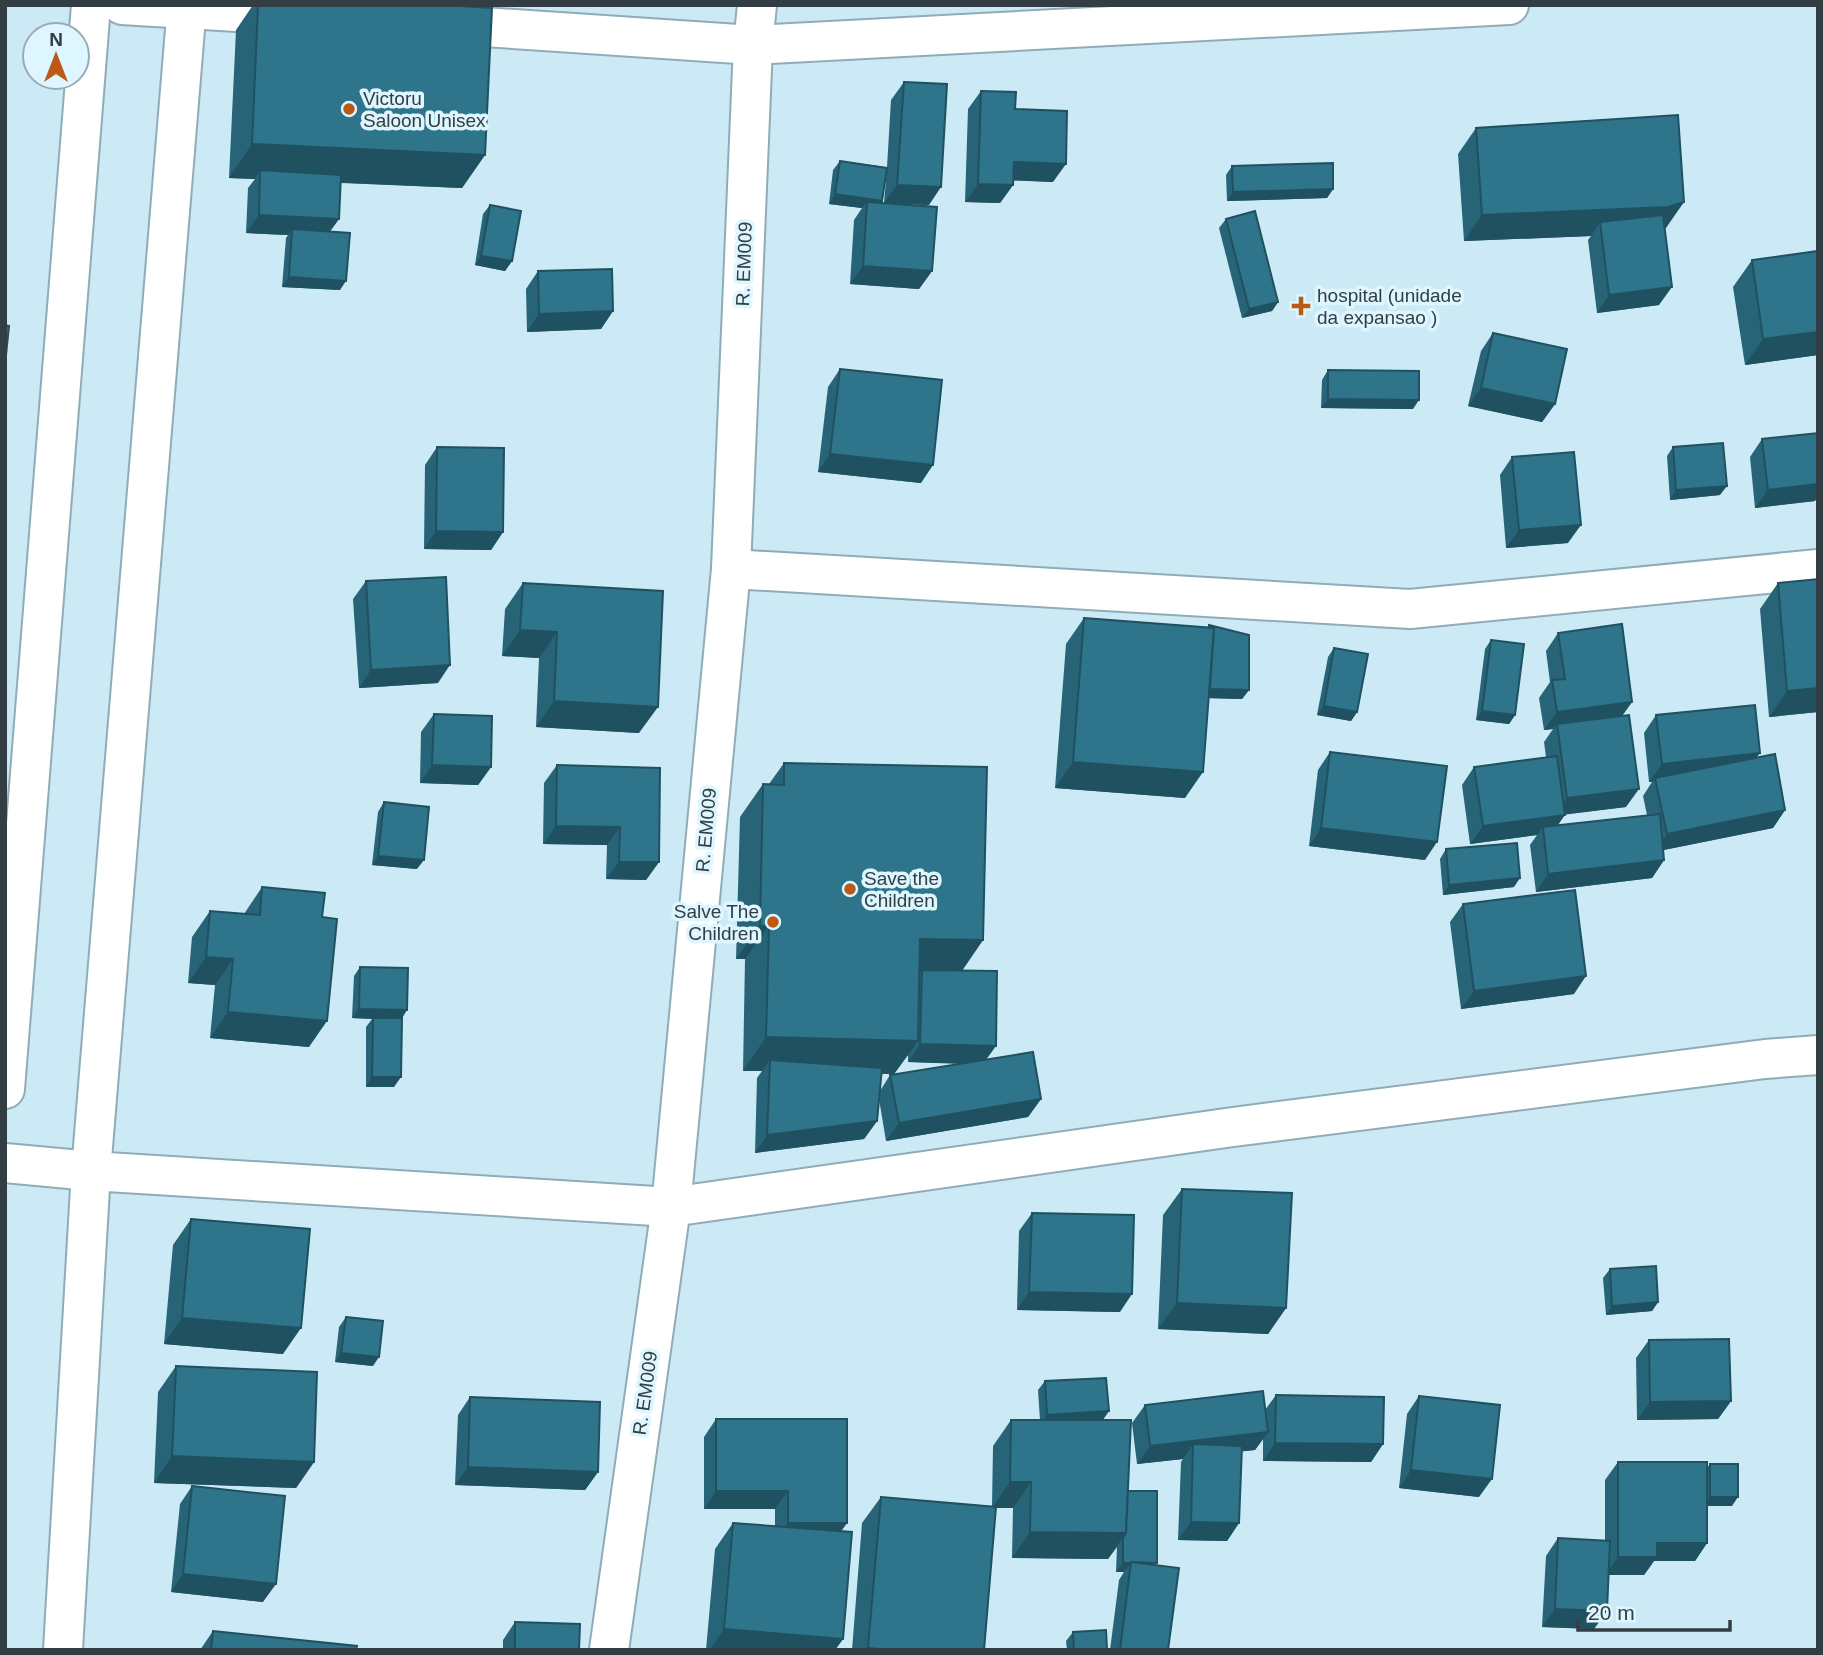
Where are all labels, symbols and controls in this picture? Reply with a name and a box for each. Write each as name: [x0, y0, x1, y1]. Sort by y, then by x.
north arrow: [21, 21, 91, 91]
text: N: [49, 29, 63, 50]
place label: Victoru Saloon Unisex: [363, 88, 486, 131]
marker: Victoru Saloon Unisex: [341, 101, 357, 117]
street label: R. EM009: [732, 221, 756, 307]
place label: hospital (unidade da expansao ): [1317, 285, 1462, 328]
marker: hospital (unidade da expansao ): [1291, 296, 1311, 316]
street label: R. EM009: [692, 787, 720, 873]
place label: Save the Children: [864, 868, 939, 911]
marker: Save the Children: [842, 881, 858, 897]
place label: Salve The Children: [674, 901, 759, 944]
marker: Salve The Children: [765, 914, 781, 930]
street label: R. EM009: [629, 1350, 661, 1436]
scale bar: [1578, 1588, 1730, 1632]
text: 20 m: [1588, 1601, 1635, 1624]

